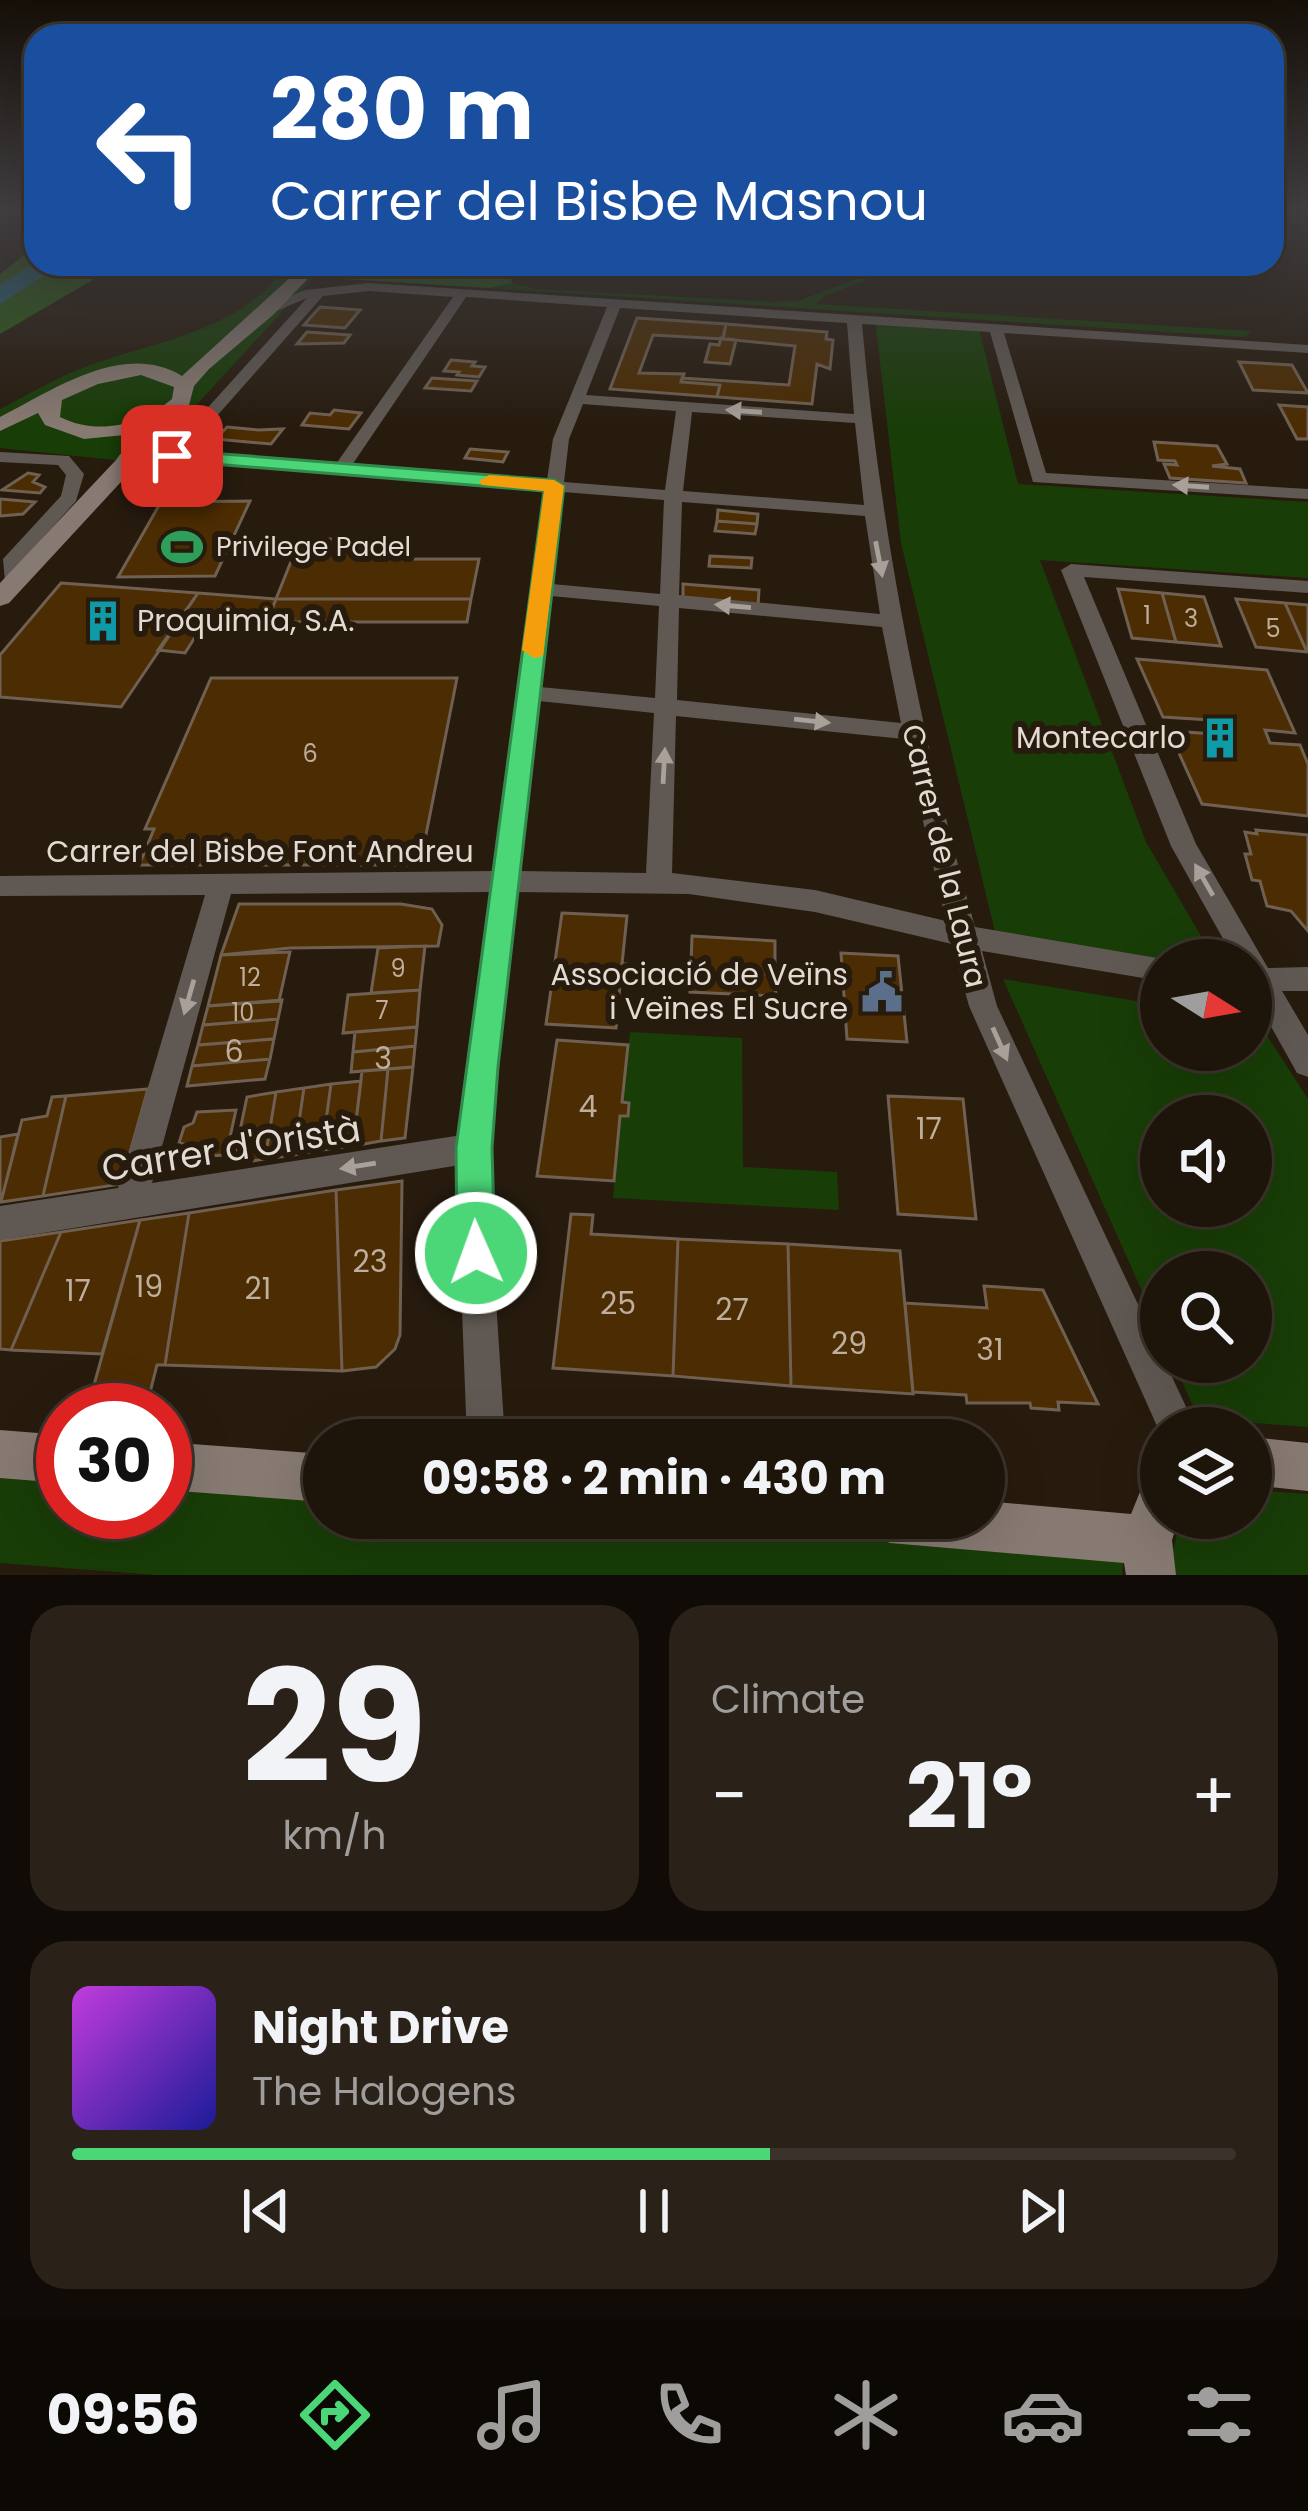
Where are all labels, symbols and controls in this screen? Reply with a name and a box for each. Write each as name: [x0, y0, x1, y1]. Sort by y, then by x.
text: 280 m: [270, 51, 534, 168]
icon: left: [72, 72, 228, 228]
text: Carrer del Bisbe Masnou: [270, 163, 928, 239]
one-way arrow: [725, 401, 762, 420]
pin: [121, 405, 223, 507]
icon: arrive: [139, 423, 205, 489]
one-way arrow: [1172, 477, 1209, 496]
sports icon: Privilege Padel: [159, 524, 205, 570]
place label: Privilege Padel: [216, 528, 411, 565]
one-way arrow: [870, 541, 889, 578]
one-way arrow: [713, 596, 751, 615]
building icon: Proquimia, S.A.: [80, 598, 126, 644]
place label: Proquimia, S.A.: [137, 599, 355, 642]
house number: 1: [1143, 599, 1151, 632]
house number: 3: [1184, 602, 1198, 635]
house number: 5: [1265, 612, 1281, 645]
one-way arrow: [794, 712, 831, 731]
building icon: Montecarlo: [1197, 715, 1243, 761]
place label: Montecarlo: [1016, 716, 1186, 759]
street label: Carrer de la Laura: [891, 720, 998, 992]
house number: 6: [302, 737, 318, 770]
one-way arrow: [655, 746, 674, 784]
street label: Carrer del Bisbe Font Andreu: [46, 830, 474, 873]
one-way arrow: [1194, 864, 1215, 897]
north arrow: [1140, 939, 1272, 1071]
map controls: [1140, 939, 1272, 1539]
house number: 9: [390, 952, 406, 985]
place label: Associació de Veïns i Veïnes El Sucre: [551, 953, 848, 1030]
house number: 12: [239, 961, 261, 994]
public building icon: Associació de Veïns i Veïnes El Sucre: [859, 969, 905, 1015]
one-way arrow: [179, 979, 197, 1016]
house number: 7: [375, 994, 389, 1027]
house number: 10: [232, 996, 254, 1029]
one-way arrow: [990, 1026, 1010, 1061]
house number: 6: [224, 1030, 244, 1073]
house number: 3: [374, 1037, 392, 1080]
house number: 4: [579, 1085, 597, 1128]
button: sound: [1140, 1095, 1272, 1227]
street label: Carrer d'Oristà: [98, 1103, 364, 1194]
house number: 17: [916, 1107, 942, 1150]
one-way arrow: [339, 1158, 377, 1176]
position arrow: [413, 1190, 539, 1316]
house number: 23: [353, 1240, 387, 1283]
button: search: [1140, 1251, 1272, 1383]
house number: 19: [135, 1265, 163, 1308]
house number: 21: [245, 1267, 271, 1310]
house number: 17: [65, 1269, 91, 1312]
house number: 25: [600, 1282, 636, 1325]
house number: 27: [715, 1288, 749, 1331]
house number: 29: [831, 1322, 867, 1365]
house number: 31: [976, 1328, 1004, 1371]
speed limit sign: 30: [36, 1383, 192, 1539]
button: layers: [1140, 1407, 1272, 1539]
text: 09:58 · 2 min · 430 m: [422, 1447, 886, 1510]
text: 29: [242, 1618, 427, 1837]
text: Climate: [711, 1672, 865, 1727]
text: 21°: [906, 1733, 1033, 1860]
text: −: [711, 1750, 747, 1842]
text: +: [1191, 1750, 1236, 1842]
text: km/h: [283, 1808, 386, 1863]
text: Night Drive: [252, 1996, 509, 2059]
text: The Halogens: [252, 2064, 516, 2119]
icon: previous: [233, 2178, 299, 2244]
icon: pause: [621, 2178, 687, 2244]
icon: next: [1009, 2178, 1075, 2244]
icon: directions: [293, 2373, 377, 2457]
icon: music: [470, 2373, 554, 2457]
icon: phone: [647, 2373, 731, 2457]
icon: climate: [824, 2373, 908, 2457]
icon: car: [1001, 2373, 1085, 2457]
icon: filters: [1177, 2373, 1261, 2457]
text: 09:56: [46, 2377, 200, 2453]

